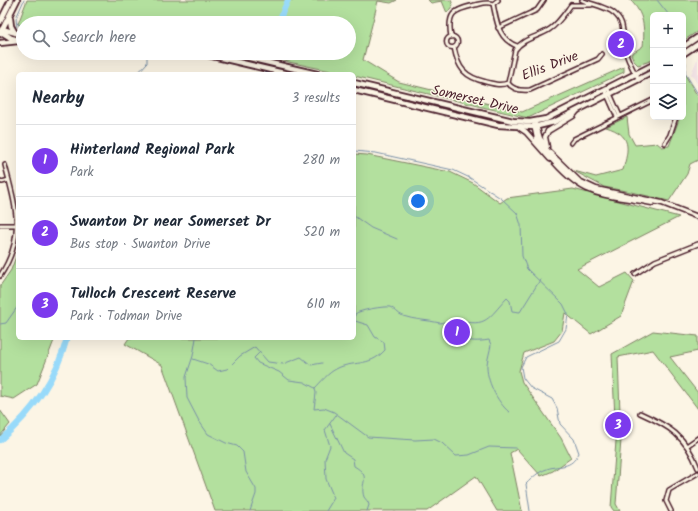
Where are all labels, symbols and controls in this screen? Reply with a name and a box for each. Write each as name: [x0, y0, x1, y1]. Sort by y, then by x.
map controls: [650, 12, 686, 120]
button: +: [650, 12, 686, 48]
search box: [16, 16, 356, 60]
text: Search here: [62, 26, 136, 50]
icon: search: [30, 27, 52, 49]
pin: 2: [608, 29, 634, 59]
street label: Ellis Drive: [518, 45, 582, 87]
button: −: [650, 48, 686, 84]
street label: Somerset Drive: [429, 79, 521, 121]
button: layers: [650, 84, 686, 120]
text: Nearby: [32, 85, 84, 112]
text: 3 results: [292, 88, 340, 109]
text: Hinterland Regional Park: [70, 138, 234, 162]
text: 1: [43, 150, 47, 171]
text: 280 m: [303, 150, 340, 171]
text: Park: [70, 162, 94, 183]
your location: [408, 191, 428, 211]
text: Swanton Dr near Somerset Dr: [70, 210, 271, 234]
text: 2: [41, 222, 49, 243]
text: 520 m: [303, 222, 340, 243]
text: Bus stop · Swanton Drive: [70, 234, 210, 255]
text: Tulloch Crescent Reserve: [70, 282, 236, 306]
text: 3: [41, 294, 49, 315]
text: 610 m: [307, 294, 340, 315]
text: Park · Todman Drive: [70, 306, 182, 327]
pin: 1: [444, 317, 470, 347]
pin: 3: [605, 410, 631, 440]

